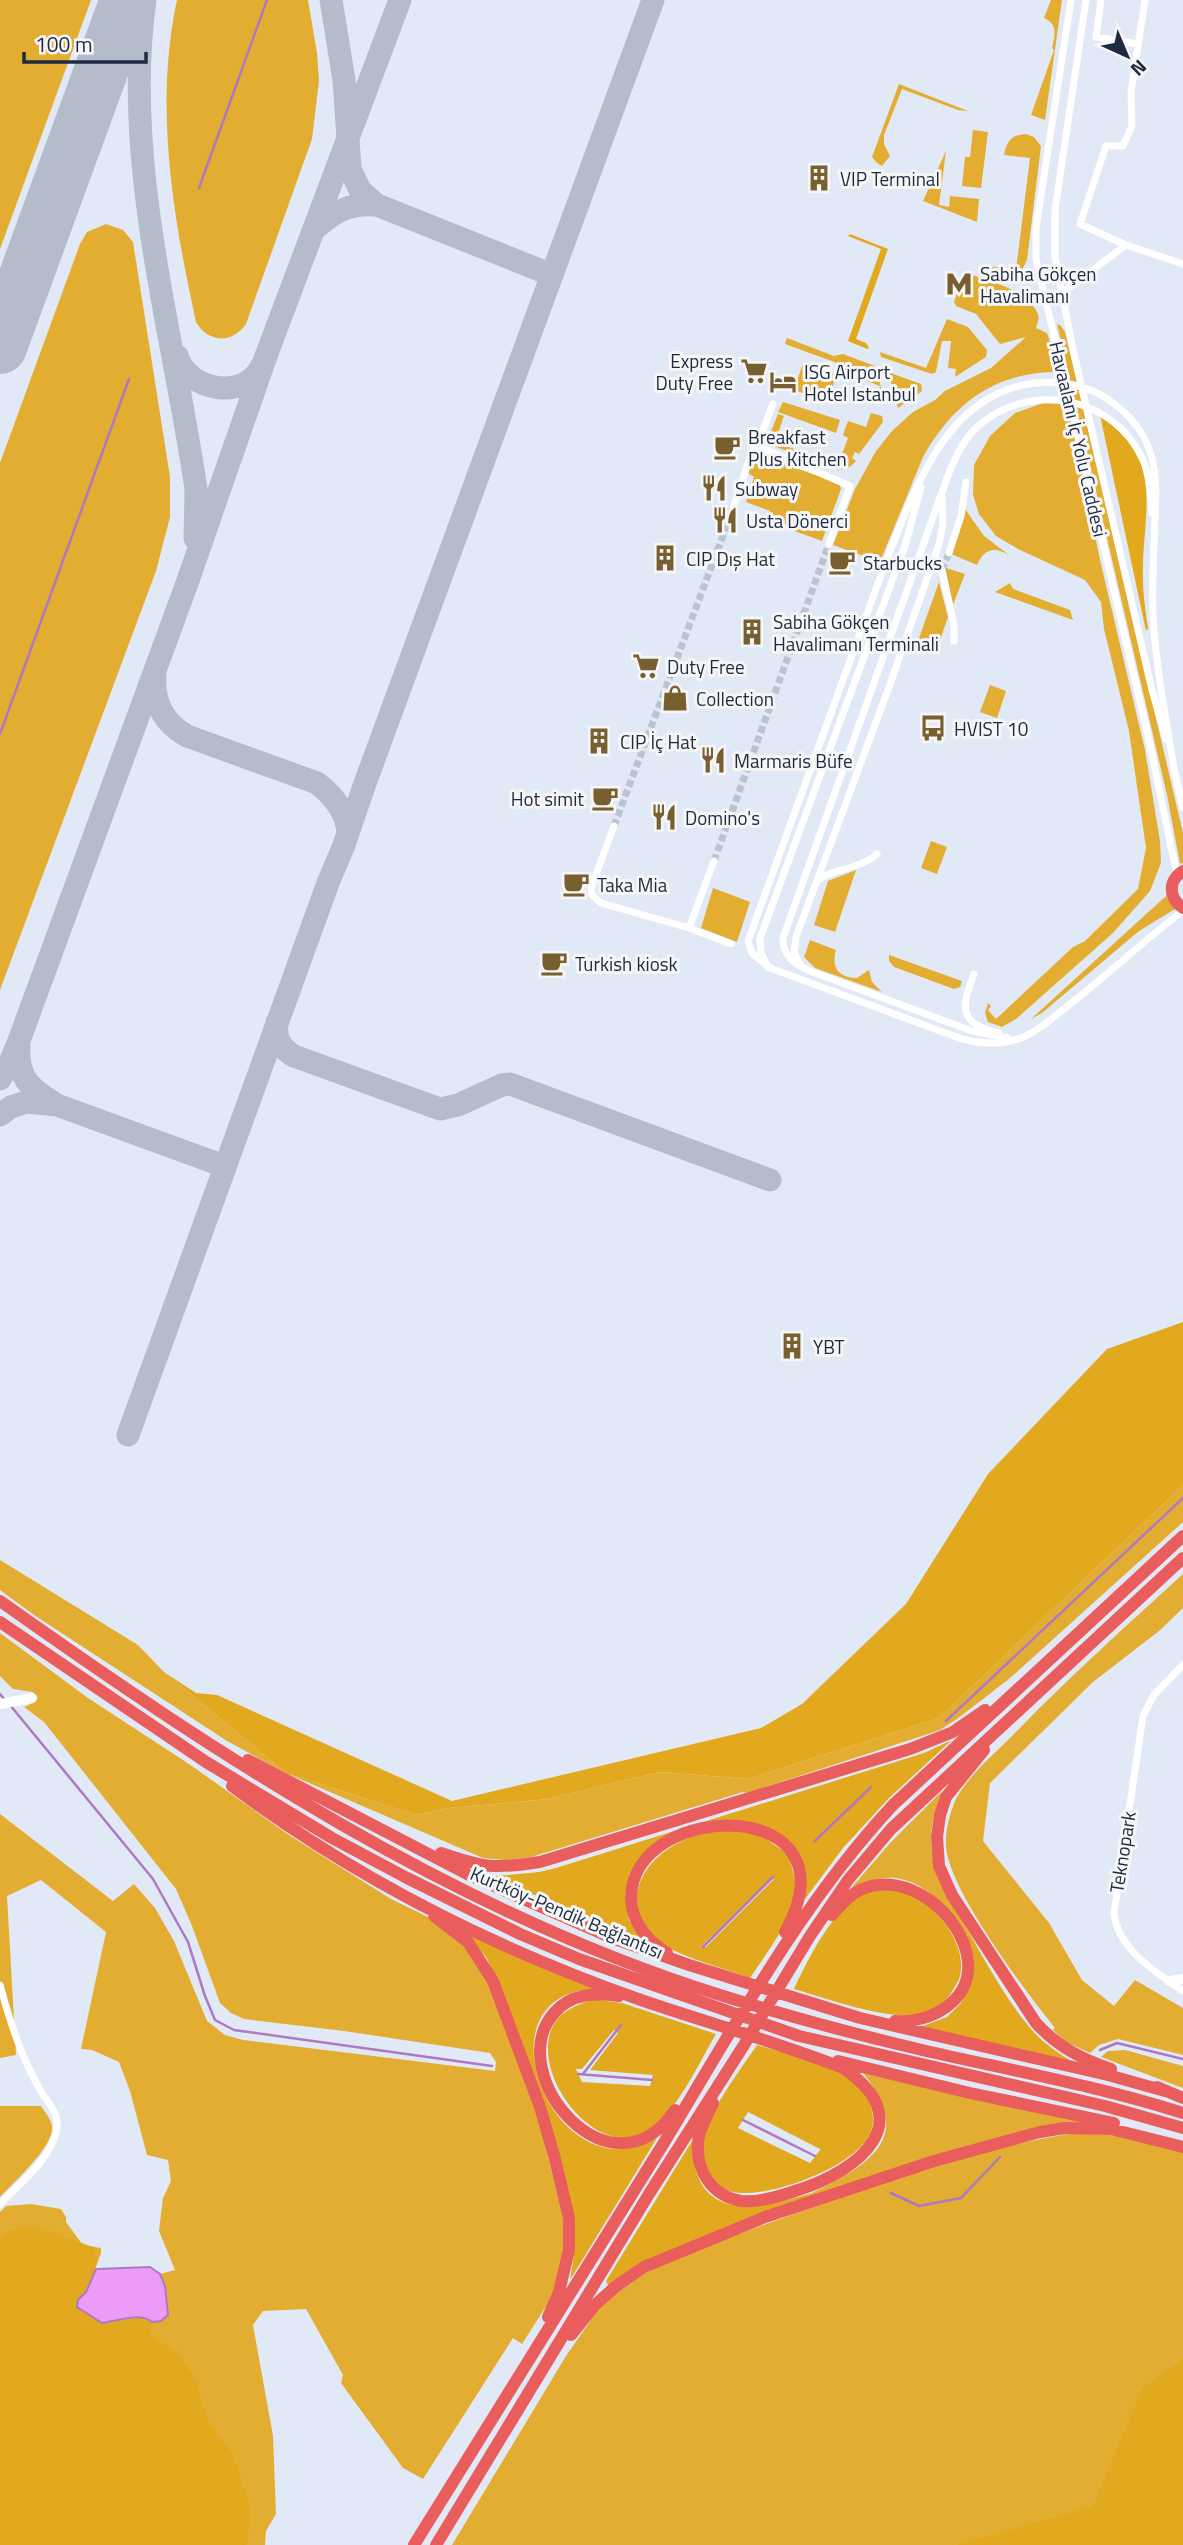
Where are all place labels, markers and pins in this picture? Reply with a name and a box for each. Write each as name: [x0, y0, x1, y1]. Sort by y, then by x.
building icon: VIP Terminal: [804, 163, 834, 193]
place label: VIP Terminal: [840, 164, 940, 193]
place label: Sabiha Gökçen Havalimanı: [980, 259, 1096, 310]
metro station icon: Sabiha Gökçen Havalimanı: [944, 269, 974, 299]
place label: Express Duty Free: [655, 346, 733, 397]
supermarket icon: Express Duty Free: [739, 356, 769, 386]
place label: ISG Airport Hotel Istanbul: [804, 357, 916, 408]
hotel icon: ISG Airport Hotel Istanbul: [768, 367, 798, 397]
place label: Breakfast Plus Kitchen: [748, 422, 847, 473]
cafe icon: Breakfast Plus Kitchen: [712, 432, 742, 462]
restaurant icon: Subway: [699, 473, 729, 503]
place label: Subway: [735, 474, 798, 503]
restaurant icon: Usta Dönerci: [710, 505, 740, 535]
place label: Usta Dönerci: [746, 506, 848, 535]
building icon: CIP Dış Hat: [650, 543, 680, 573]
place label: CIP Dış Hat: [686, 544, 775, 573]
cafe icon: Starbucks: [827, 547, 857, 577]
place label: Starbucks: [863, 548, 942, 577]
place label: Sabiha Gökçen Havalimanı Terminali: [773, 607, 939, 658]
building icon: Sabiha Gökçen Havalimanı Terminali: [737, 617, 767, 647]
supermarket icon: Duty Free: [631, 651, 661, 681]
place label: Duty Free: [667, 652, 745, 681]
shop icon: Collection: [660, 683, 690, 713]
place label: Collection: [696, 684, 774, 713]
bus stop icon: HVIST 10: [918, 713, 948, 743]
place label: HVIST 10: [954, 714, 1028, 743]
building icon: CIP İç Hat: [584, 726, 614, 756]
place label: CIP İç Hat: [620, 727, 697, 756]
restaurant icon: Marmaris Büfe: [698, 745, 728, 775]
place label: Marmaris Büfe: [734, 746, 853, 775]
cafe icon: Hot simit: [590, 783, 620, 813]
place label: Hot simit: [511, 784, 584, 813]
restaurant icon: Domino's: [649, 802, 679, 832]
place label: Domino's: [685, 803, 760, 832]
cafe icon: Taka Mia: [561, 869, 591, 899]
place label: Taka Mia: [597, 870, 668, 899]
cafe icon: Turkish kiosk: [539, 948, 569, 978]
place label: Turkish kiosk: [575, 949, 678, 978]
building icon: YBT: [777, 1331, 807, 1361]
place label: YBT: [813, 1332, 845, 1361]

